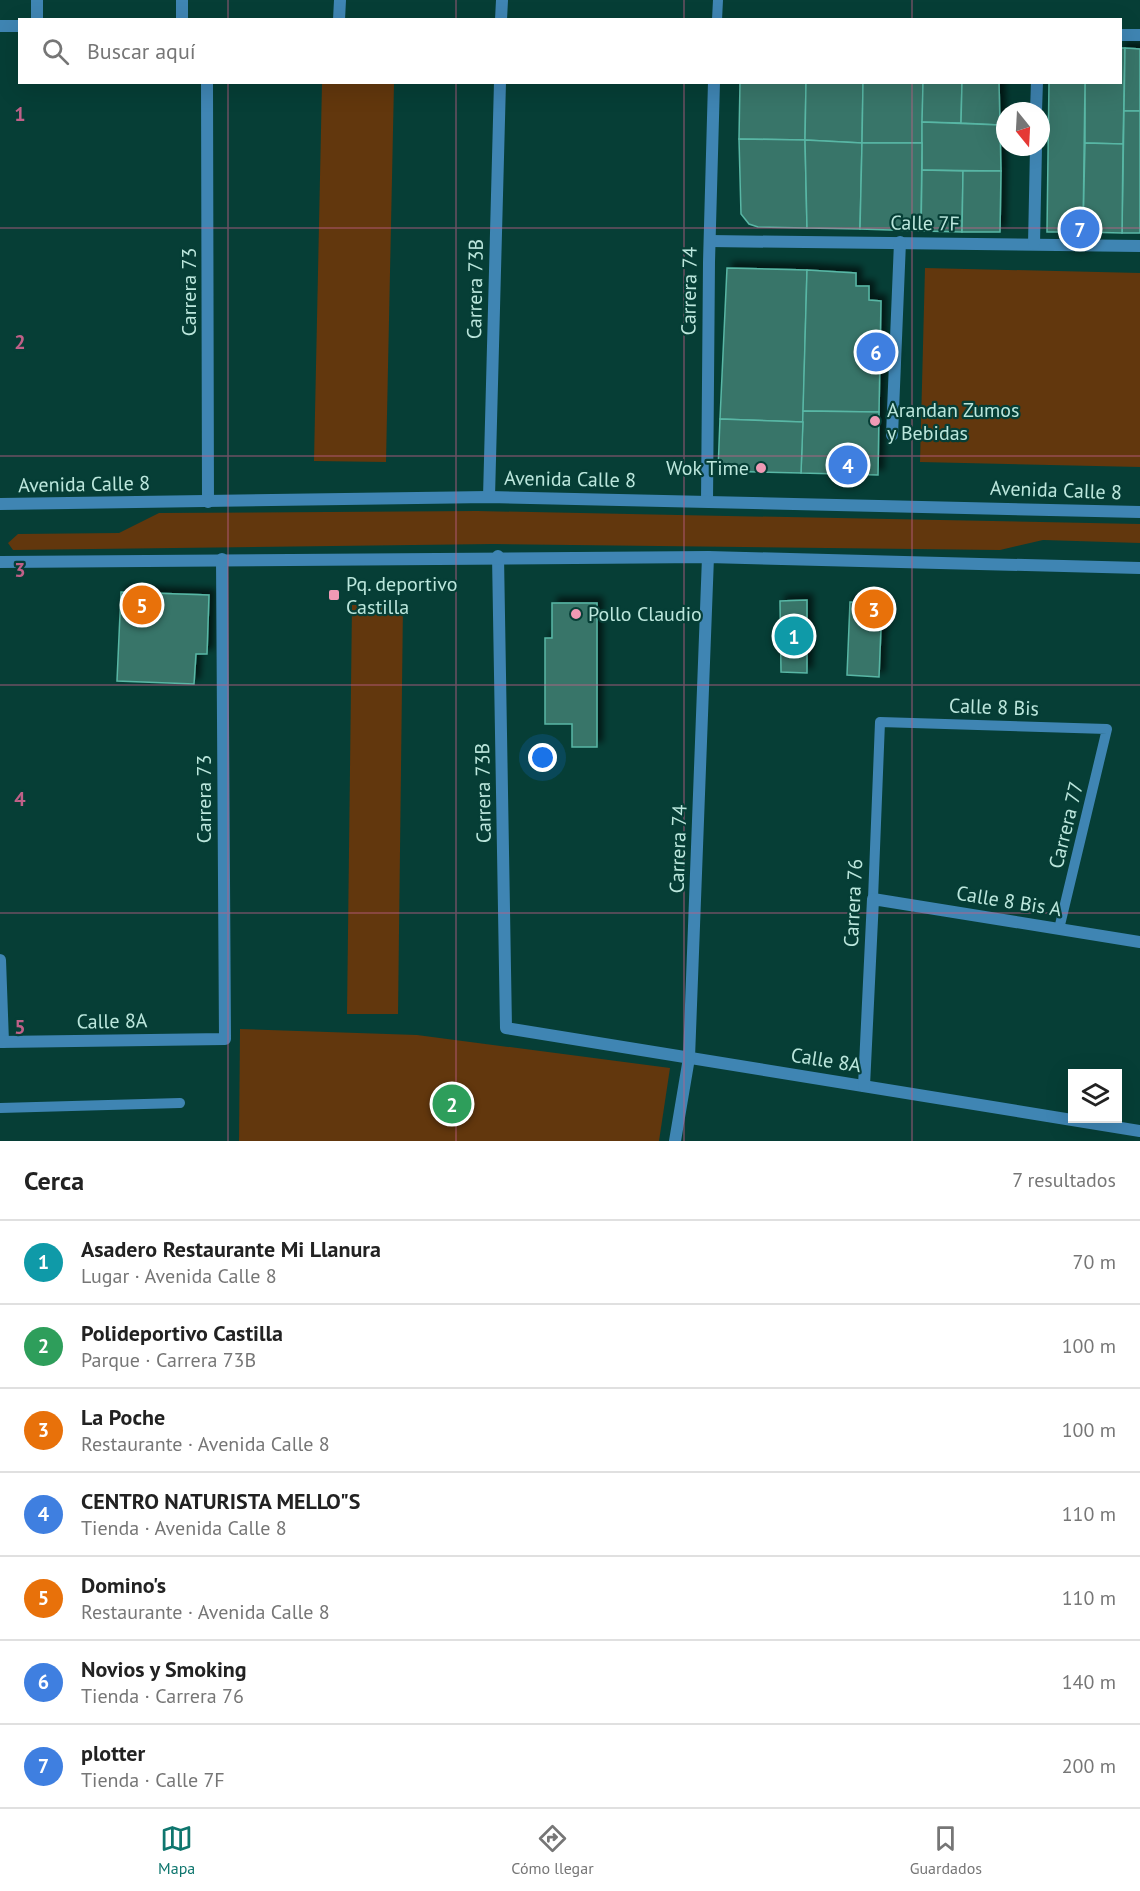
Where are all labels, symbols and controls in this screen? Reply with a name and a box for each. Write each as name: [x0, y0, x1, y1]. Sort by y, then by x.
search box: [18, 18, 1122, 84]
icon: search: [39, 35, 72, 68]
text: Buscar aquí: [87, 37, 196, 65]
text: 1: [14, 101, 26, 127]
north arrow: [996, 102, 1050, 156]
pin: 7: [1060, 206, 1100, 252]
street label: Calle 7F: [890, 209, 960, 237]
street label: Carrera 73B: [461, 239, 489, 339]
street label: Carrera 74: [675, 246, 703, 336]
street label: Carrera 73: [176, 248, 202, 336]
text: 2: [14, 329, 26, 355]
pin: 6: [856, 330, 896, 374]
place label: Arandan Zumos y Bebidas: [887, 397, 1020, 446]
marker: Arandan Zumos y Bebidas: [868, 414, 882, 428]
pin: 4: [828, 442, 868, 488]
place label: Wok Time: [666, 455, 749, 481]
marker: Wok Time: [754, 461, 768, 475]
street label: Avenida Calle 8: [504, 465, 636, 493]
street label: Avenida Calle 8: [18, 470, 150, 498]
street label: Avenida Calle 8: [990, 475, 1122, 505]
text: 3: [14, 557, 26, 583]
place label: Pq. deportivo Castilla: [346, 571, 457, 620]
pin: 5: [122, 582, 162, 628]
pin: 3: [854, 586, 894, 632]
marker: Pq. deportivo Castilla: [327, 588, 341, 602]
place label: Pollo Claudio: [588, 601, 702, 627]
marker: Pollo Claudio: [569, 607, 583, 621]
pin: 1: [774, 614, 814, 658]
street label: Calle 8 Bis: [949, 692, 1039, 722]
street label: Carrera 73B: [469, 743, 497, 843]
your location: [528, 743, 557, 772]
street label: Carrera 73: [191, 755, 217, 843]
street label: Carrera 77: [1043, 779, 1089, 871]
text: 4: [14, 786, 26, 812]
street label: Carrera 74: [663, 804, 693, 894]
street label: Carrera 76: [838, 858, 868, 948]
street label: Calle 8 Bis A: [954, 880, 1064, 922]
street label: Calle 8A: [76, 1007, 148, 1035]
text: 5: [14, 1014, 26, 1040]
street label: Calle 8A: [789, 1042, 863, 1078]
map controls: [1068, 1069, 1122, 1123]
button: layers: [1068, 1069, 1122, 1123]
pin: 2: [432, 1082, 472, 1126]
text: Cerca: [24, 1164, 84, 1197]
text: 7 resultados: [1012, 1167, 1116, 1193]
text: Asadero Restaurante Mi Llanura: [81, 1235, 381, 1263]
text: 1: [38, 1249, 49, 1275]
text: 70 m: [1073, 1249, 1116, 1275]
text: Lugar · Avenida Calle 8: [81, 1263, 277, 1289]
text: Polideportivo Castilla: [81, 1319, 283, 1347]
text: 2: [38, 1333, 49, 1359]
text: 100 m: [1062, 1333, 1116, 1359]
text: Parque · Carrera 73B: [81, 1347, 256, 1373]
text: La Poche: [81, 1403, 165, 1431]
text: 3: [38, 1417, 49, 1443]
text: 100 m: [1062, 1417, 1116, 1443]
text: Restaurante · Avenida Calle 8: [81, 1431, 330, 1457]
text: CENTRO NATURISTA MELLO"S: [81, 1487, 361, 1515]
text: 4: [38, 1501, 49, 1527]
text: 110 m: [1062, 1501, 1116, 1527]
text: Tienda · Avenida Calle 8: [81, 1515, 287, 1541]
text: Domino's: [81, 1571, 166, 1599]
text: 5: [38, 1585, 49, 1611]
text: 110 m: [1062, 1585, 1116, 1611]
text: Restaurante · Avenida Calle 8: [81, 1599, 330, 1625]
text: Novios y Smoking: [81, 1655, 247, 1683]
text: 6: [38, 1669, 49, 1695]
text: 140 m: [1062, 1669, 1116, 1695]
text: Tienda · Carrera 76: [81, 1683, 244, 1709]
text: plotter: [81, 1739, 145, 1767]
text: 7: [38, 1753, 49, 1779]
text: 200 m: [1062, 1753, 1116, 1779]
text: Tienda · Calle 7F: [81, 1767, 225, 1793]
tab: Mapa: [158, 1822, 195, 1878]
tab: Cómo llegar: [511, 1822, 594, 1878]
tab: Guardados: [910, 1822, 982, 1878]

